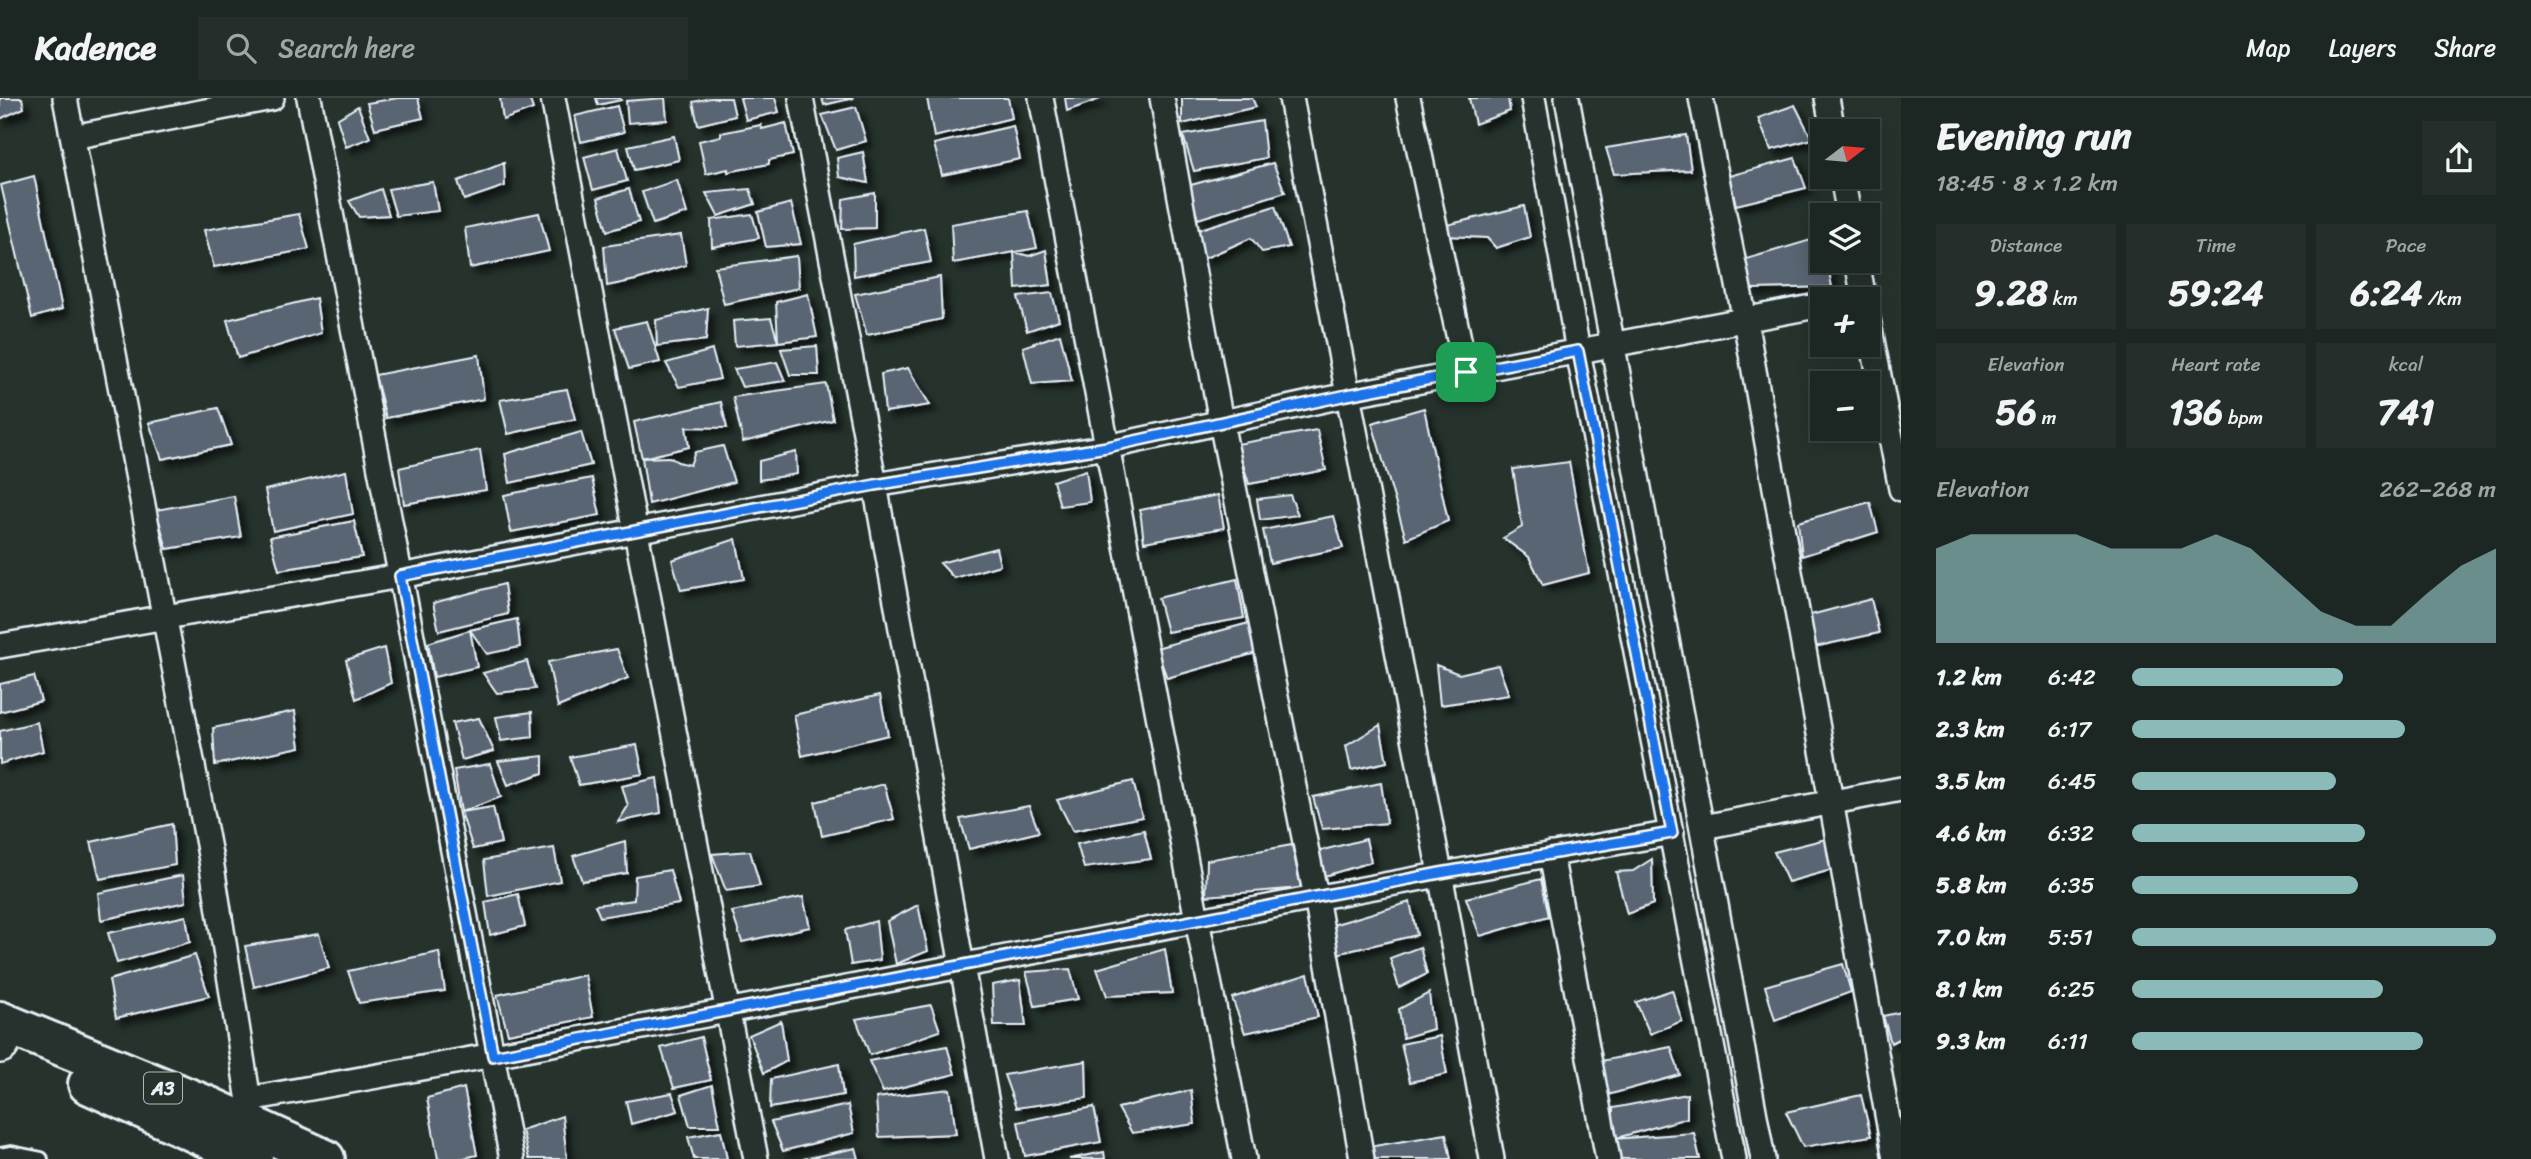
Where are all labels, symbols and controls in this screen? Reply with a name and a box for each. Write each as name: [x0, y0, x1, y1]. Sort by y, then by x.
search box: [198, 17, 688, 80]
text: Kadence: [35, 19, 156, 77]
text: Search here: [278, 25, 415, 71]
text: Map: [2246, 27, 2291, 69]
text: Layers: [2329, 27, 2396, 69]
text: Share: [2434, 27, 2496, 69]
icon: search: [222, 29, 260, 67]
text: Evening run: [1936, 103, 2132, 170]
north arrow: [1810, 119, 1880, 189]
map controls: [1810, 119, 1880, 441]
button: share: [2422, 121, 2496, 195]
text: 18:45 · 8 × 1.2 km: [1936, 163, 2118, 204]
button: layers: [1810, 203, 1880, 273]
text: Distance: [1990, 229, 2062, 262]
text: Time: [2196, 229, 2236, 262]
text: Pace: [2386, 229, 2426, 262]
text: 9.28: [1975, 262, 2048, 324]
text: 59:24: [2168, 262, 2264, 324]
text: 6:24: [2350, 262, 2423, 324]
text: km: [2048, 282, 2078, 315]
text: /km: [2423, 282, 2462, 315]
button: +: [1810, 287, 1880, 357]
pin: [1436, 342, 1496, 402]
text: Elevation: [1988, 348, 2064, 381]
text: Heart rate: [2171, 348, 2261, 381]
text: kcal: [2389, 348, 2423, 381]
icon: arrive: [1447, 353, 1485, 391]
button: −: [1810, 371, 1880, 441]
text: 56: [1996, 381, 2037, 443]
text: 136: [2169, 381, 2223, 443]
text: 741: [2378, 381, 2434, 443]
text: m: [2037, 401, 2056, 434]
text: bpm: [2223, 401, 2263, 434]
text: Elevation: [1936, 469, 2029, 510]
text: 262–268 m: [2380, 469, 2496, 510]
text: 1.2 km: [1936, 657, 2002, 698]
text: 6:42: [2048, 657, 2096, 698]
text: 2.3 km: [1936, 709, 2005, 750]
text: 6:17: [2048, 709, 2091, 750]
text: 3.5 km: [1936, 761, 2005, 802]
text: 6:45: [2048, 761, 2096, 802]
text: 4.6 km: [1936, 813, 2006, 854]
text: 6:32: [2048, 813, 2094, 854]
text: 5.8 km: [1936, 865, 2007, 906]
text: 6:35: [2048, 865, 2095, 906]
text: 7.0 km: [1936, 917, 2006, 958]
text: 5:51: [2048, 917, 2093, 958]
text: 8.1 km: [1936, 969, 2003, 1010]
text: 6:25: [2048, 969, 2095, 1010]
text: 9.3 km: [1936, 1021, 2006, 1062]
text: 6:11: [2048, 1021, 2088, 1062]
road number: A3: [144, 1072, 182, 1104]

